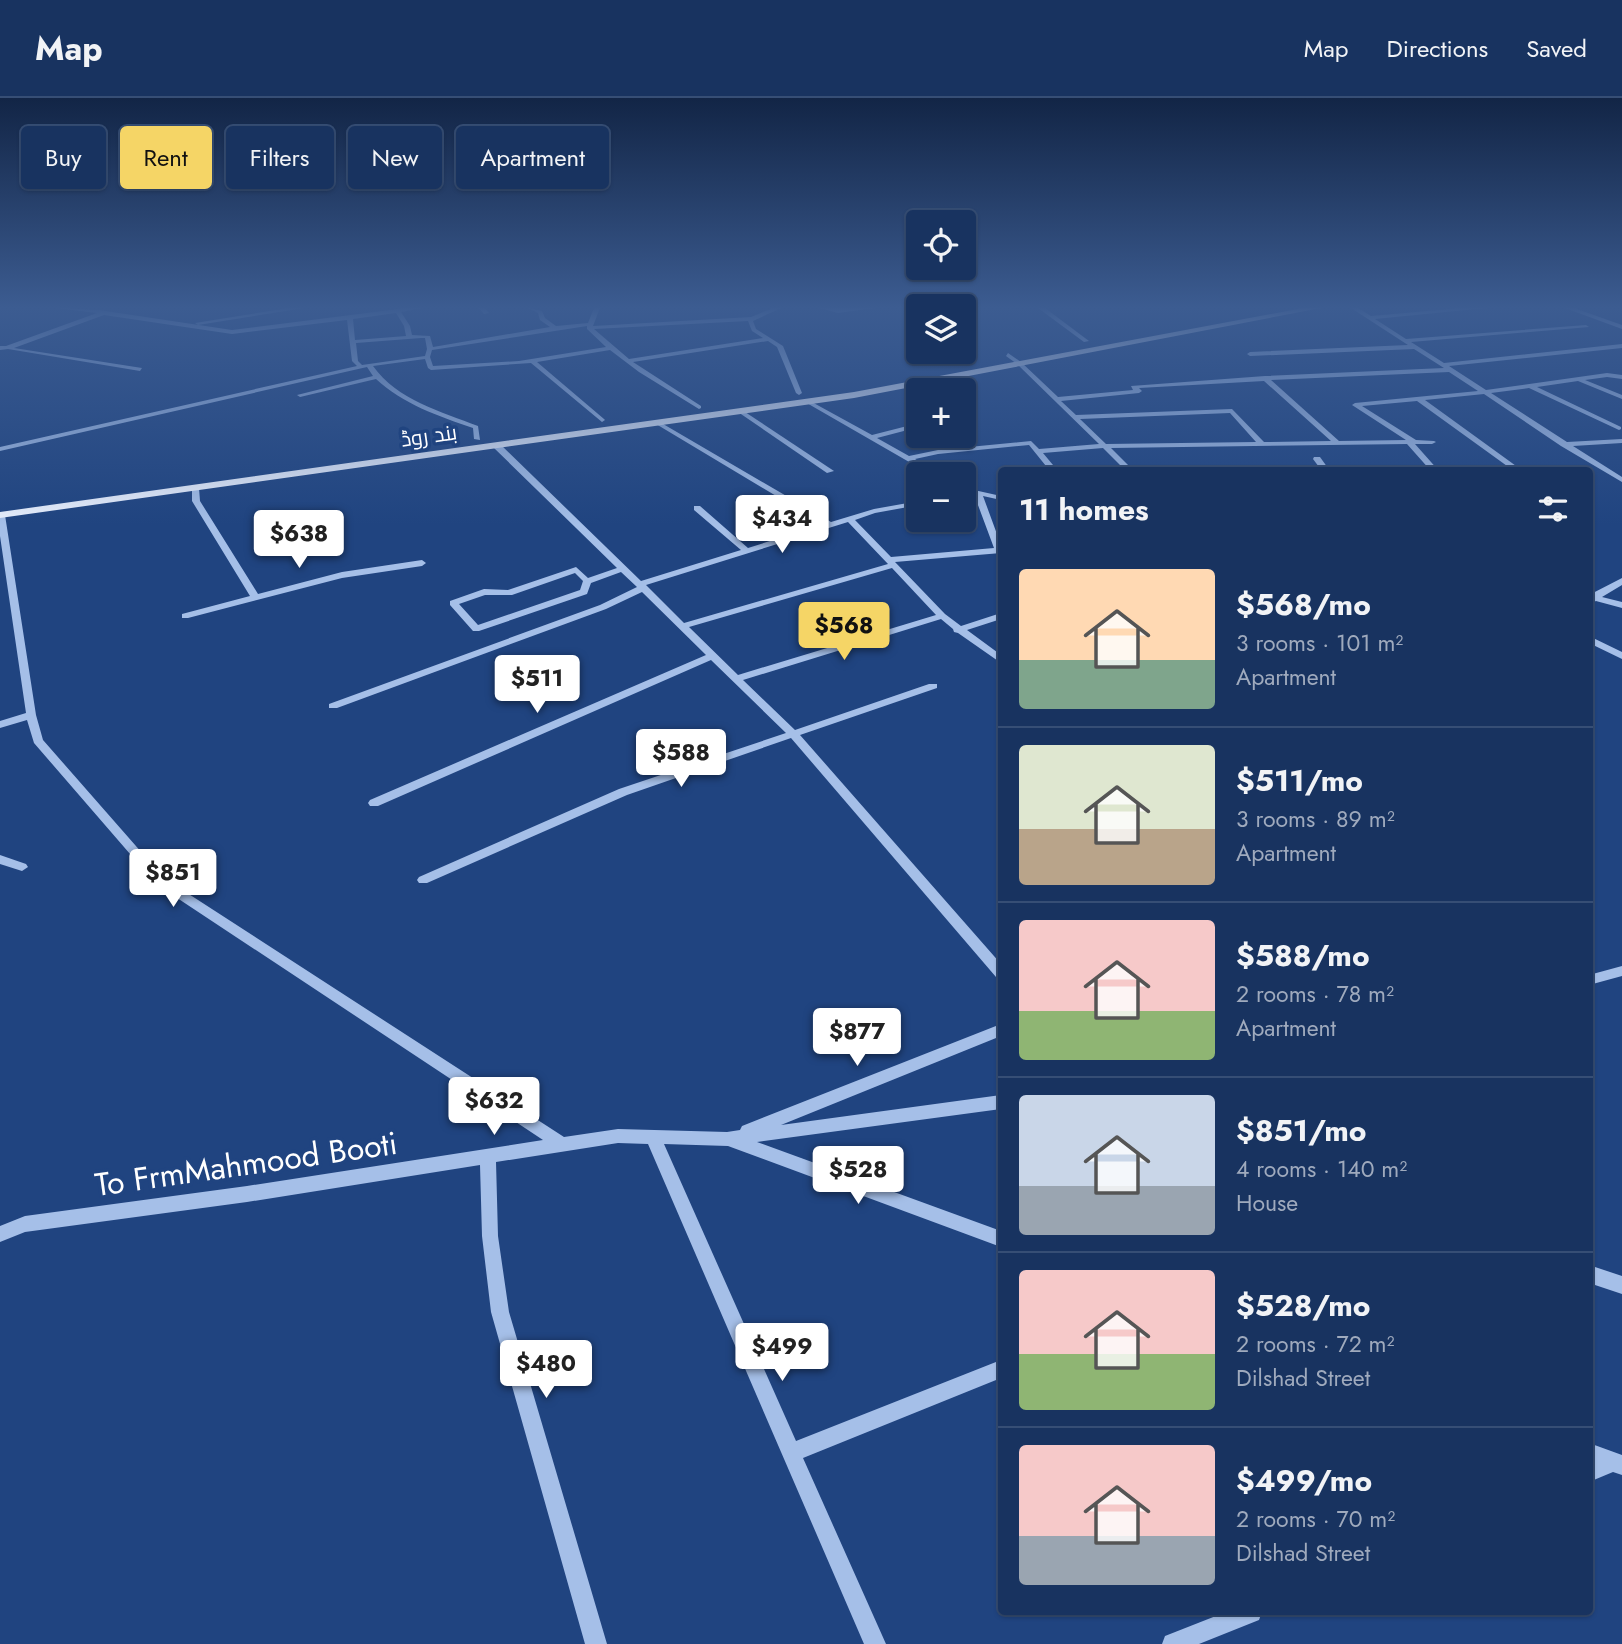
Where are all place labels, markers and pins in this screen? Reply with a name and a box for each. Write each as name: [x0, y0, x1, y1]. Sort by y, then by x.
pin: $434: [741, 496, 823, 555]
pin: $638: [258, 510, 340, 570]
pin: $568: [803, 602, 885, 662]
pin: $511: [496, 656, 578, 715]
pin: $588: [640, 730, 722, 789]
pin: $851: [132, 850, 214, 909]
pin: $877: [816, 1009, 898, 1068]
pin: $632: [453, 1077, 535, 1137]
pin: $528: [817, 1146, 899, 1206]
pin: $499: [741, 1324, 823, 1383]
pin: $480: [505, 1340, 587, 1400]

